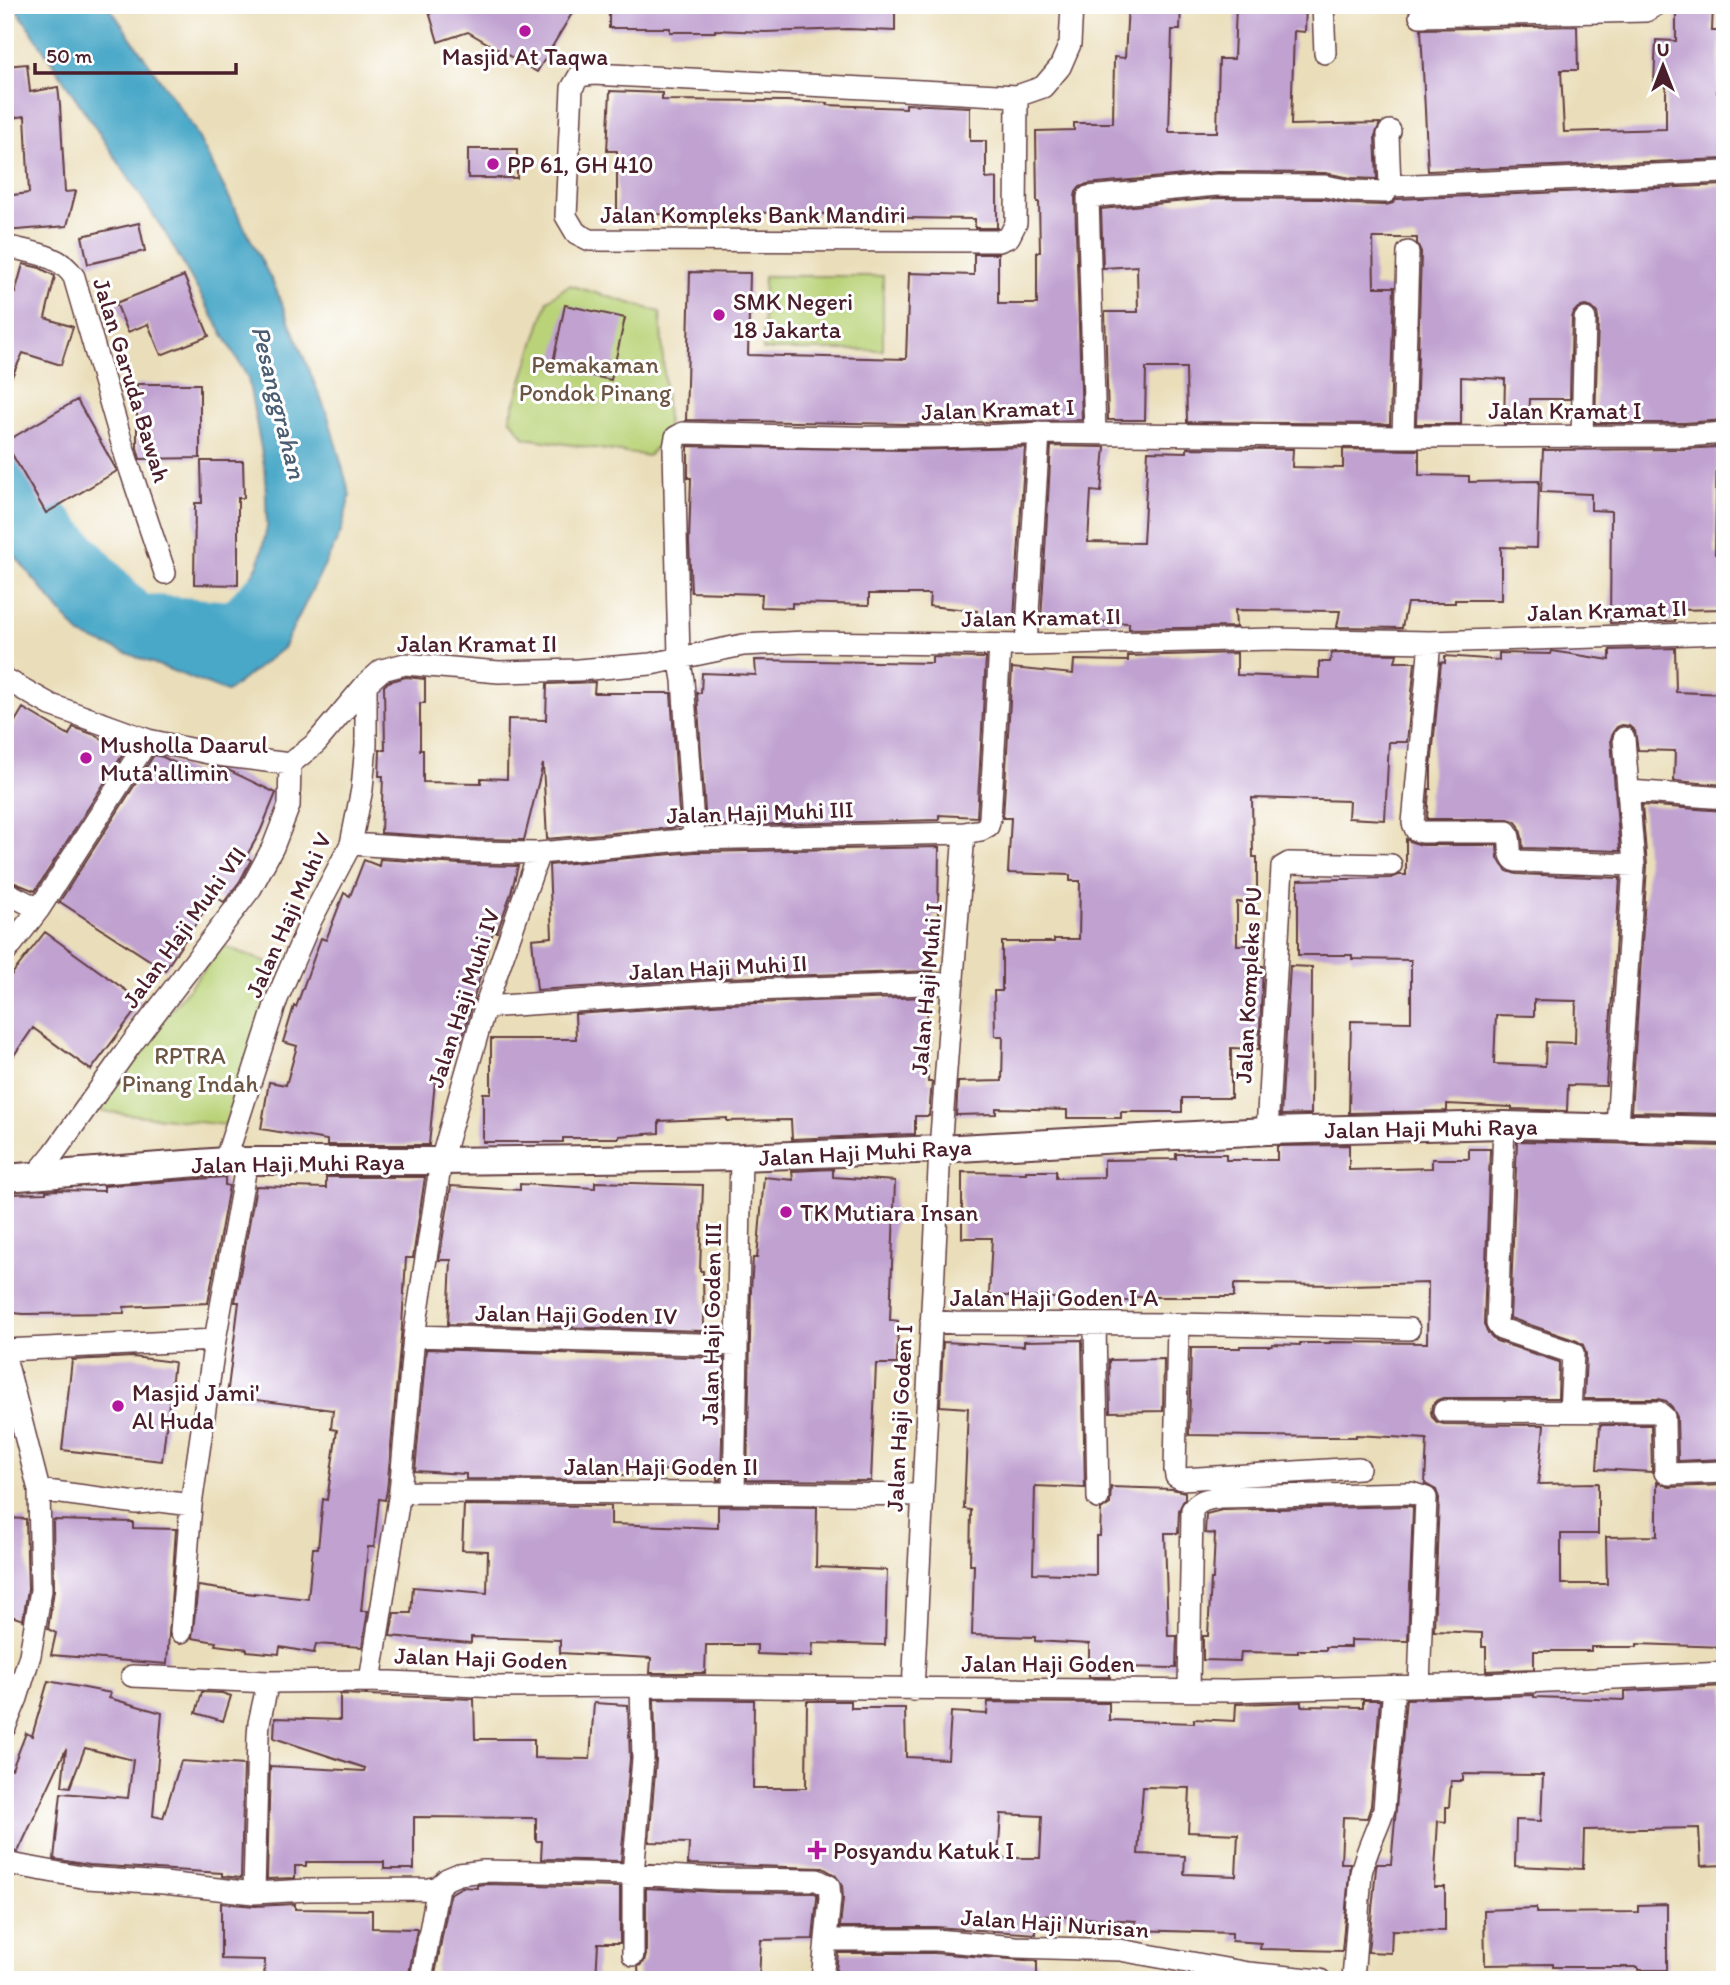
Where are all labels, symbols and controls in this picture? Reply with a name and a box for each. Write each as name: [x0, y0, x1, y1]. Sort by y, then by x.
marker: Masjid At Taqwa: [517, 23, 533, 39]
scale bar: [35, 32, 236, 76]
north arrow: [1628, 32, 1698, 102]
text: U: [1657, 38, 1669, 61]
place label: Masjid At Taqwa: [442, 42, 608, 71]
text: 50 m: [46, 43, 93, 68]
place label: PP 61, GH 410: [507, 150, 654, 179]
marker: PP 61, GH 410: [485, 156, 501, 172]
street label: Jalan Kompleks Bank Mandiri: [600, 200, 906, 229]
street label: Jalan Garuda Bawah: [87, 274, 177, 486]
place label: SMK Negeri 18 Jakarta: [733, 287, 853, 344]
marker: SMK Negeri 18 Jakarta: [711, 307, 727, 323]
water label: Pesanggrahan: [245, 322, 314, 482]
park label: Pemakaman Pondok Pinang: [519, 350, 672, 407]
street label: Jalan Kramat I: [921, 392, 1075, 426]
street label: Jalan Kramat I: [1488, 396, 1642, 425]
street label: Jalan Kramat II: [1527, 593, 1687, 627]
street label: Jalan Kramat II: [961, 601, 1121, 633]
street label: Jalan Kramat II: [397, 629, 557, 658]
place label: Musholla Daarul Muta'allimin: [100, 730, 268, 787]
marker: Musholla Daarul Muta'allimin: [78, 750, 94, 766]
street label: Jalan Haji Muhi III: [666, 794, 854, 830]
street label: Jalan Haji Muhi V: [239, 828, 337, 1002]
street label: Jalan Haji Muhi VII: [116, 841, 252, 1013]
street label: Jalan Kompleks PU: [1228, 886, 1268, 1084]
street label: Jalan Haji Muhi I: [904, 902, 948, 1076]
street label: Jalan Haji Muhi IV: [420, 905, 506, 1091]
street label: Jalan Haji Muhi II: [628, 948, 808, 986]
park label: RPTRA Pinang Indah: [122, 1041, 258, 1098]
street label: Jalan Haji Muhi Raya: [1324, 1112, 1538, 1144]
street label: Jalan Haji Muhi Raya: [758, 1132, 972, 1172]
street label: Jalan Haji Muhi Raya: [191, 1147, 405, 1179]
place label: TK Mutiara Insan: [800, 1198, 979, 1227]
marker: TK Mutiara Insan: [778, 1204, 794, 1220]
street label: Jalan Haji Goden III: [695, 1222, 727, 1426]
street label: Jalan Haji Goden I A: [950, 1283, 1158, 1312]
street label: Jalan Haji Goden IV: [475, 1298, 677, 1330]
street label: Jalan Haji Goden I: [880, 1323, 918, 1513]
place label: Masjid Jami' Al Huda: [132, 1378, 260, 1435]
marker: Masjid Jami' Al Huda: [110, 1398, 126, 1414]
street label: Jalan Haji Goden II: [564, 1452, 758, 1481]
street label: Jalan Haji Goden: [394, 1640, 568, 1676]
street label: Jalan Haji Goden: [961, 1649, 1135, 1678]
place label: Posyandu Katuk I: [833, 1836, 1014, 1865]
marker: Posyandu Katuk I: [807, 1840, 827, 1860]
street label: Jalan Haji Nurisan: [960, 1902, 1151, 1944]

